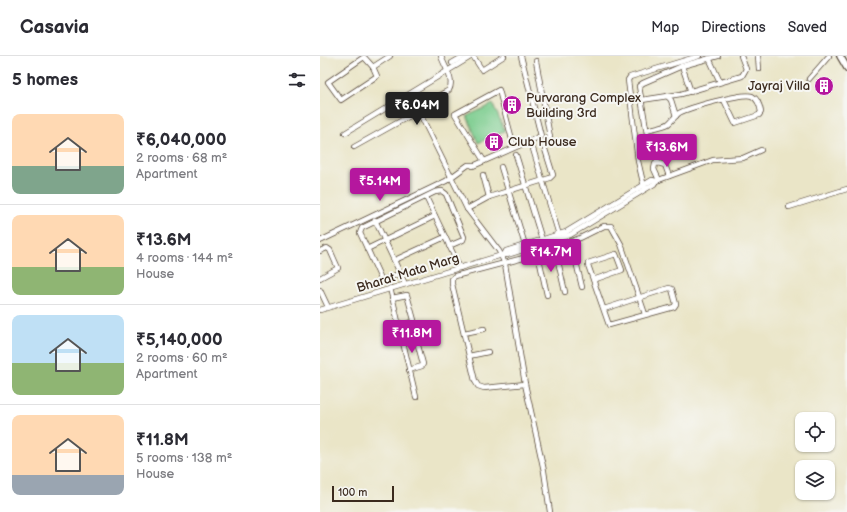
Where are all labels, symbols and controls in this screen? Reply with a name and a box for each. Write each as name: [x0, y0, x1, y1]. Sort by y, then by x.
text: Casavia: [20, 16, 89, 39]
text: Map: [651, 19, 679, 36]
text: Directions: [701, 19, 766, 36]
text: Saved: [788, 19, 827, 36]
icon: filters: [286, 69, 308, 91]
text: 5 homes: [12, 70, 78, 90]
building icon: Jayraj Villa: [813, 75, 835, 97]
place label: Jayraj Villa: [748, 78, 810, 94]
place label: Purvarang Complex Building 3rd: [526, 90, 641, 121]
pin: ₹6.04M: [384, 92, 450, 126]
building icon: Purvarang Complex Building 3rd: [501, 94, 523, 116]
text: ₹6.04M: [394, 97, 440, 113]
icon: home: [44, 130, 92, 178]
text: ₹6,040,000: [136, 130, 227, 150]
building icon: Club House: [483, 131, 505, 153]
place label: Club House: [508, 134, 577, 150]
pin: ₹13.6M: [634, 134, 700, 168]
text: ₹13.6M: [646, 139, 688, 155]
text: 2 rooms · 68 m²: [136, 150, 227, 166]
text: Apartment: [136, 166, 197, 182]
pin: ₹5.14M: [347, 168, 413, 202]
text: ₹5.14M: [359, 173, 401, 189]
text: ₹13.6M: [136, 230, 192, 250]
icon: home: [44, 231, 92, 279]
pin: ₹14.7M: [518, 239, 584, 273]
text: ₹14.7M: [530, 244, 572, 260]
text: 4 rooms · 144 m²: [136, 250, 233, 266]
street label: Bharat Mata Marg: [355, 250, 461, 296]
text: House: [136, 266, 174, 282]
pin: ₹11.8M: [379, 320, 445, 354]
text: ₹11.8M: [392, 325, 432, 341]
text: ₹5,140,000: [136, 330, 223, 350]
icon: home: [44, 331, 92, 379]
text: 2 rooms · 60 m²: [136, 350, 228, 366]
text: Apartment: [136, 366, 197, 382]
map controls: [795, 412, 835, 500]
button: locate: [795, 412, 835, 452]
text: ₹11.8M: [136, 430, 189, 450]
icon: home: [44, 431, 92, 479]
text: 5 rooms · 138 m²: [136, 450, 232, 466]
button: layers: [795, 460, 835, 500]
text: House: [136, 466, 174, 482]
scale bar: [332, 484, 394, 503]
text: 100 m: [338, 486, 367, 499]

